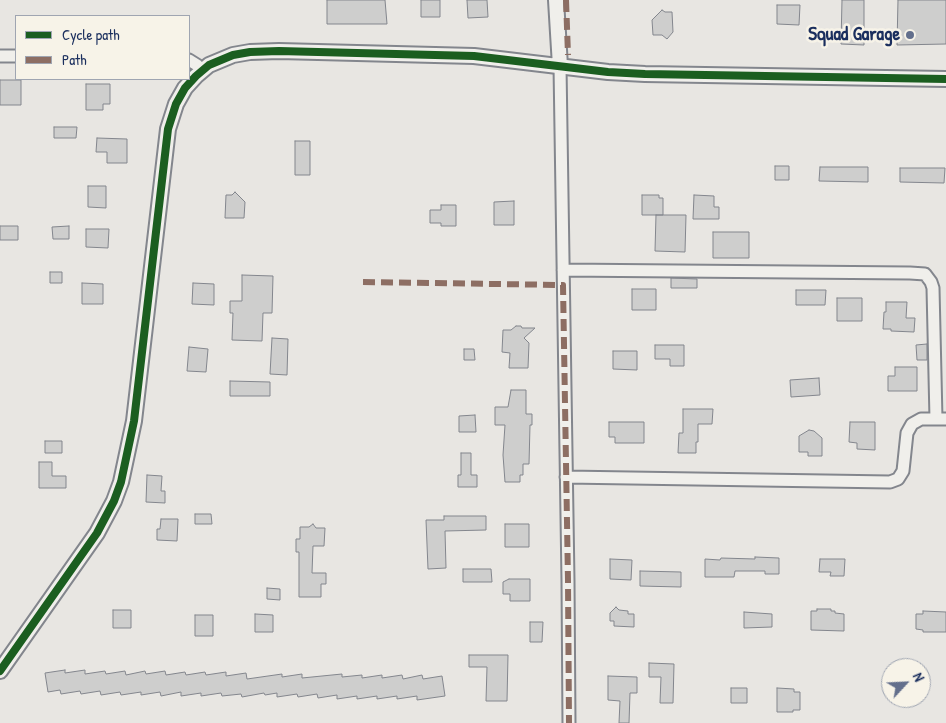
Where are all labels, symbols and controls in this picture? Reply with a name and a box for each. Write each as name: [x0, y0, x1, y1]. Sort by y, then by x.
legend: [15, 15, 190, 80]
text: Cycle path: [62, 24, 120, 45]
place label: Squad Garage: [808, 24, 900, 46]
marker: Squad Garage: [904, 29, 916, 41]
text: Path: [62, 49, 87, 70]
north arrow: [881, 658, 931, 708]
text: N: [909, 669, 929, 684]

